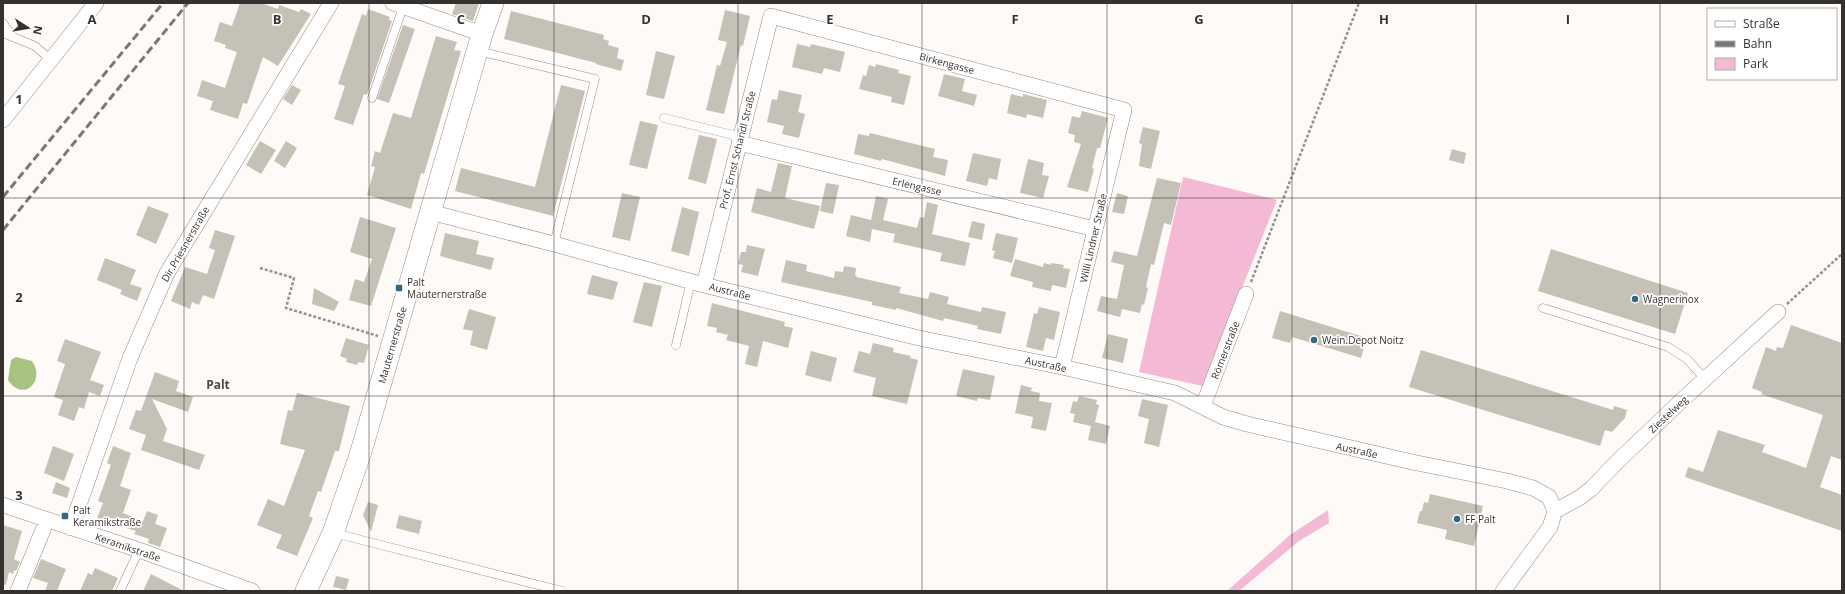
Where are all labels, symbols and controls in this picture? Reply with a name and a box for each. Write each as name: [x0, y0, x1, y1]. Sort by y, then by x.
north arrow: [8, 8, 48, 48]
legend: [1707, 8, 1837, 80]
text: A: [88, 10, 97, 28]
text: B: [273, 10, 282, 28]
text: C: [457, 10, 465, 28]
text: D: [641, 10, 651, 28]
text: E: [826, 10, 834, 28]
text: F: [1011, 10, 1019, 28]
text: G: [1194, 10, 1204, 28]
text: H: [1379, 10, 1389, 28]
text: I: [1566, 10, 1570, 28]
text: Straße: [1743, 15, 1780, 32]
text: N: [30, 24, 47, 36]
text: Bahn: [1743, 35, 1772, 52]
street label: Birkengasse: [918, 49, 976, 77]
text: Park: [1743, 55, 1769, 72]
street label: Prof. Ernst Schandl Straße: [716, 89, 759, 211]
text: 1: [15, 90, 23, 108]
street label: Erlengasse: [891, 174, 943, 199]
street label: Willi Lindner Straße: [1076, 192, 1110, 284]
street label: Dir.Priesnerstraße: [158, 203, 213, 284]
place label: Palt Mauternerstraße: [407, 275, 487, 301]
street label: Austraße: [708, 279, 753, 303]
marker: Palt Mauternerstraße: [394, 283, 404, 293]
text: 2: [15, 288, 23, 306]
place label: Wagnerinox: [1643, 292, 1700, 306]
marker: Wagnerinox: [1630, 294, 1640, 304]
street label: Mauternerstraße: [374, 304, 410, 385]
street label: Römerstraße: [1208, 319, 1243, 381]
place label: Wein.Depot Noitz: [1322, 333, 1404, 347]
marker: Wein.Depot Noitz: [1309, 335, 1319, 345]
street label: Austraße: [1024, 353, 1068, 375]
district label: Palt: [206, 376, 230, 393]
street label: Ziestelweg: [1645, 392, 1691, 436]
street label: Austraße: [1335, 439, 1379, 461]
text: 3: [15, 486, 23, 504]
place label: Palt Keramikstraße: [73, 503, 142, 529]
marker: Palt Keramikstraße: [60, 511, 70, 521]
place label: FF Palt: [1465, 512, 1496, 526]
marker: FF Palt: [1452, 514, 1462, 524]
street label: Keramikstraße: [93, 529, 163, 565]

